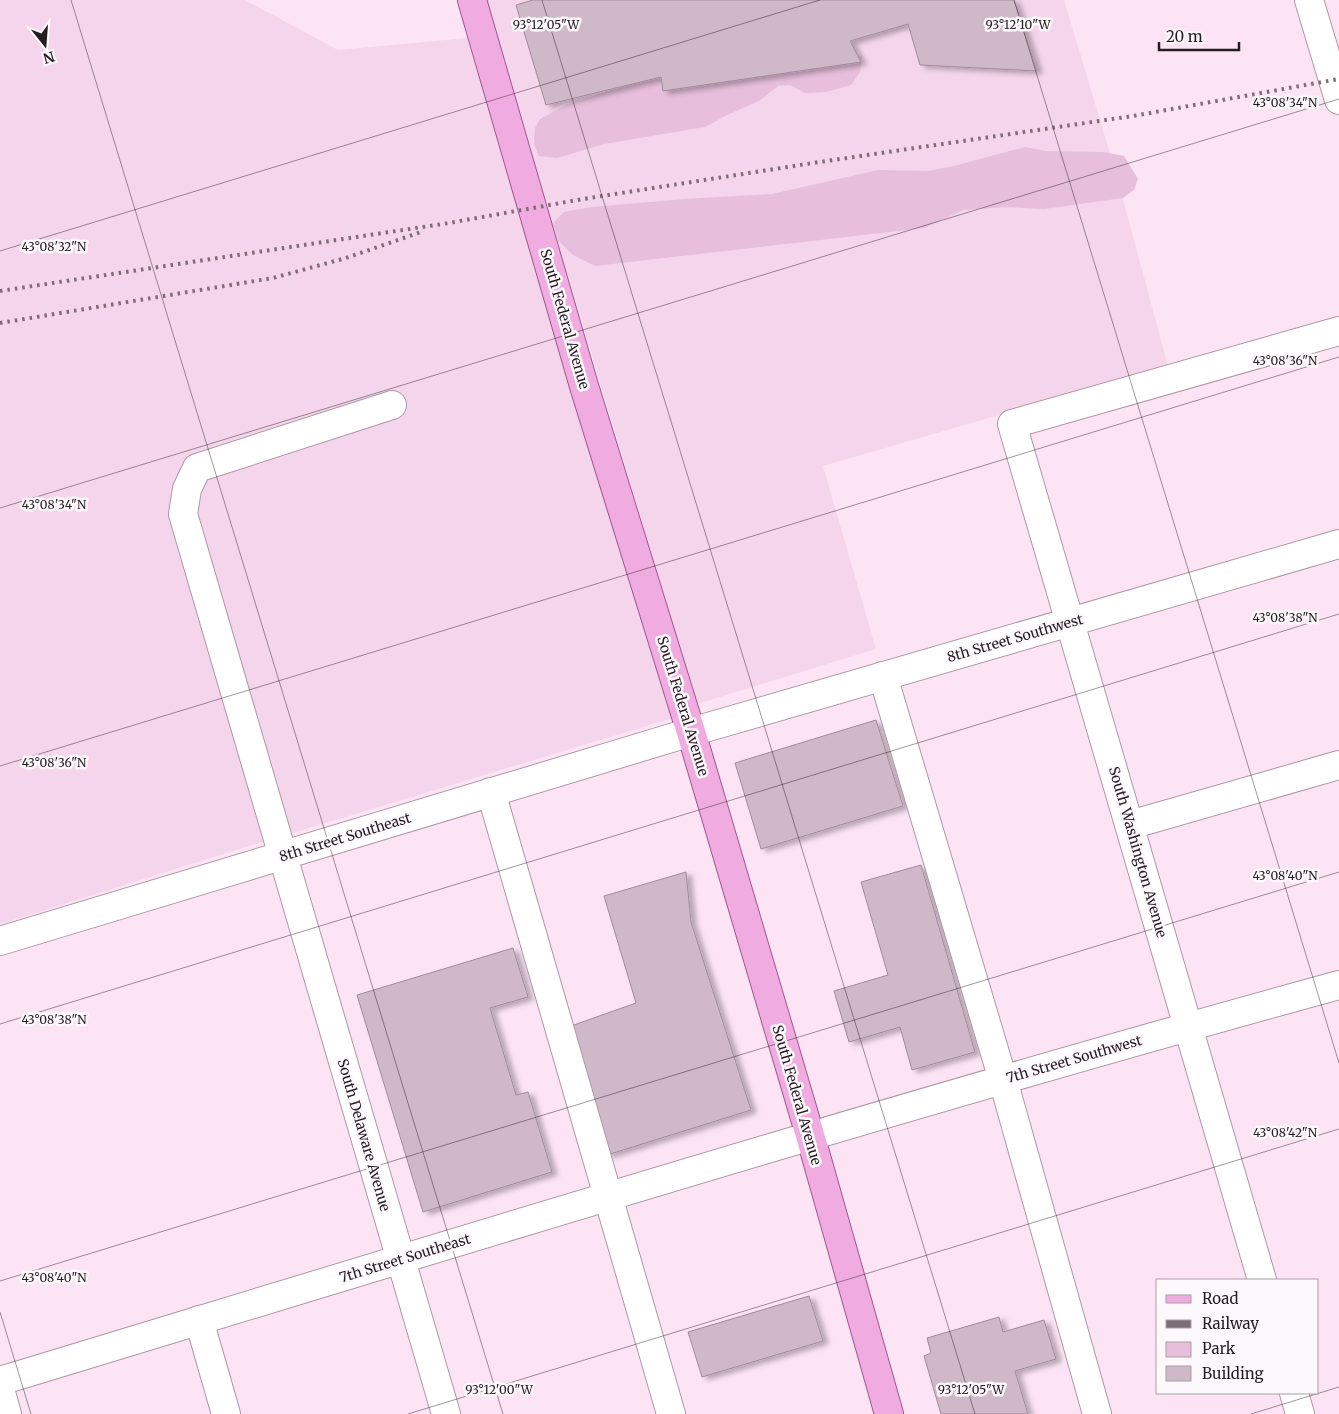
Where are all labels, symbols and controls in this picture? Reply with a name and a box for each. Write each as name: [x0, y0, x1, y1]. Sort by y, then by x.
text: 93°12'05"W: [513, 17, 580, 32]
text: 93°12'10"W: [985, 17, 1052, 32]
north arrow: [20, 20, 70, 70]
scale bar: [1159, 20, 1239, 52]
text: 20 m: [1166, 27, 1203, 46]
text: N: [41, 47, 57, 68]
text: 43°08'34"N: [1253, 95, 1318, 110]
text: 43°08'32"N: [22, 239, 87, 254]
street label: South Federal Avenue: [536, 247, 594, 391]
text: 43°08'36"N: [1253, 353, 1318, 368]
text: 43°08'34"N: [22, 497, 87, 512]
street label: 8th Street Southwest: [945, 610, 1086, 666]
text: 43°08'38"N: [1252, 610, 1318, 625]
street label: South Federal Avenue: [653, 634, 713, 778]
text: 43°08'36"N: [22, 755, 87, 770]
street label: South Washington Avenue: [1105, 764, 1171, 940]
street label: 8th Street Southeast: [277, 808, 413, 866]
text: 43°08'40"N: [1252, 868, 1318, 883]
text: 43°08'38"N: [21, 1012, 87, 1027]
street label: South Federal Avenue: [768, 1023, 826, 1167]
street label: 7th Street Southwest: [1004, 1031, 1144, 1087]
street label: South Delaware Avenue: [334, 1057, 394, 1213]
text: 43°08'42"N: [1253, 1125, 1318, 1140]
street label: 7th Street Southeast: [337, 1229, 473, 1287]
text: 43°08'40"N: [21, 1270, 87, 1285]
legend: [1156, 1279, 1319, 1394]
text: Road: [1202, 1289, 1238, 1308]
text: Railway: [1202, 1314, 1259, 1333]
text: Park: [1202, 1339, 1236, 1358]
text: Building: [1202, 1364, 1264, 1383]
text: 93°12'00"W: [465, 1382, 534, 1397]
text: 93°12'05"W: [938, 1382, 1005, 1397]

